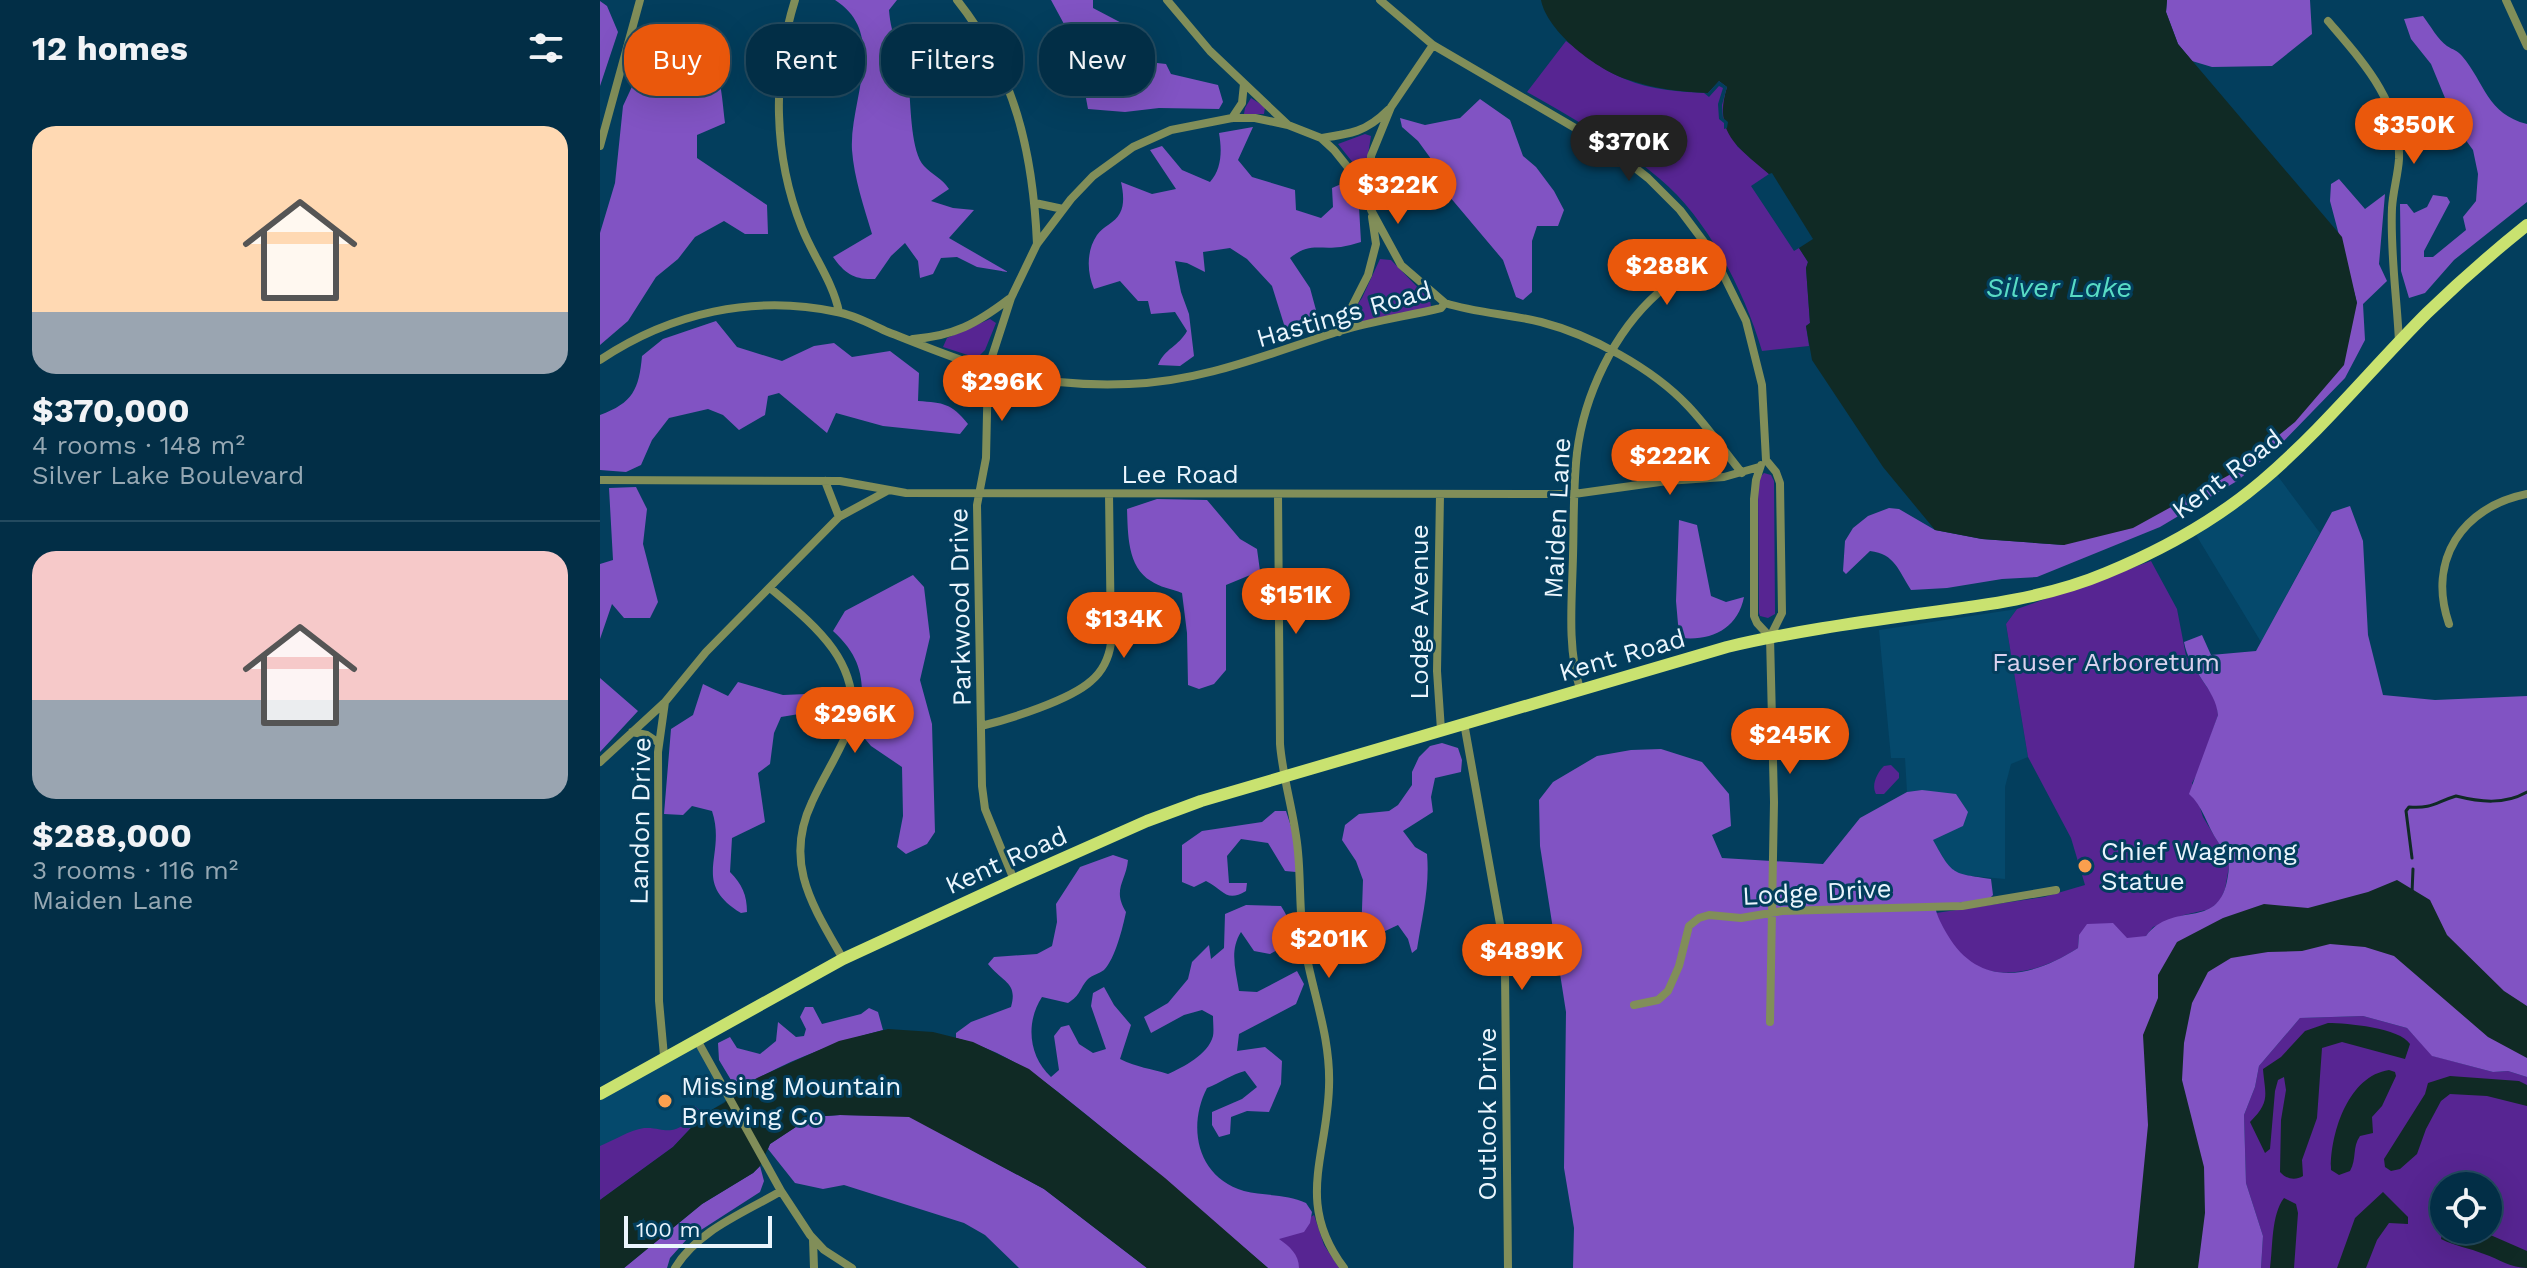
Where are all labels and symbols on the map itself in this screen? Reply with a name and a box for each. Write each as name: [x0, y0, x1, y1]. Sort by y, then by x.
pin: $350K: [2358, 98, 2470, 166]
pin: $370K: [1573, 115, 1685, 183]
pin: $322K: [1342, 158, 1454, 226]
pin: $288K: [1611, 239, 1723, 307]
water label: Silver Lake: [1986, 271, 2132, 304]
street label: Hastings Road: [1253, 275, 1435, 353]
pin: $296K: [946, 355, 1058, 423]
street label: Kent Road: [2166, 423, 2288, 525]
pin: $222K: [1614, 429, 1726, 497]
street label: Maiden Lane: [1538, 437, 1576, 599]
street label: Lee Road: [1121, 459, 1239, 489]
street label: Parkwood Drive: [943, 508, 977, 706]
street label: Lodge Avenue: [1404, 524, 1434, 700]
pin: $151K: [1240, 568, 1352, 636]
pin: $134K: [1068, 592, 1180, 660]
street label: Kent Road: [1555, 623, 1689, 687]
park label: Fauser Arboretum: [1992, 647, 2220, 677]
pin: $296K: [799, 687, 911, 755]
pin: $245K: [1734, 708, 1846, 776]
street label: Landon Drive: [624, 737, 656, 905]
street label: Kent Road: [940, 820, 1072, 900]
place label: Chief Wagmong Statue: [2101, 836, 2297, 896]
marker: Chief Wagmong Statue: [2076, 857, 2094, 875]
street label: Lodge Drive: [1742, 873, 1892, 911]
pin: $201K: [1273, 912, 1385, 980]
pin: $489K: [1466, 924, 1578, 992]
street label: Outlook Drive: [1472, 1027, 1502, 1201]
place label: Missing Mountain Brewing Co: [681, 1071, 901, 1131]
marker: Missing Mountain Brewing Co: [656, 1092, 674, 1110]
scale bar: [624, 1212, 772, 1248]

